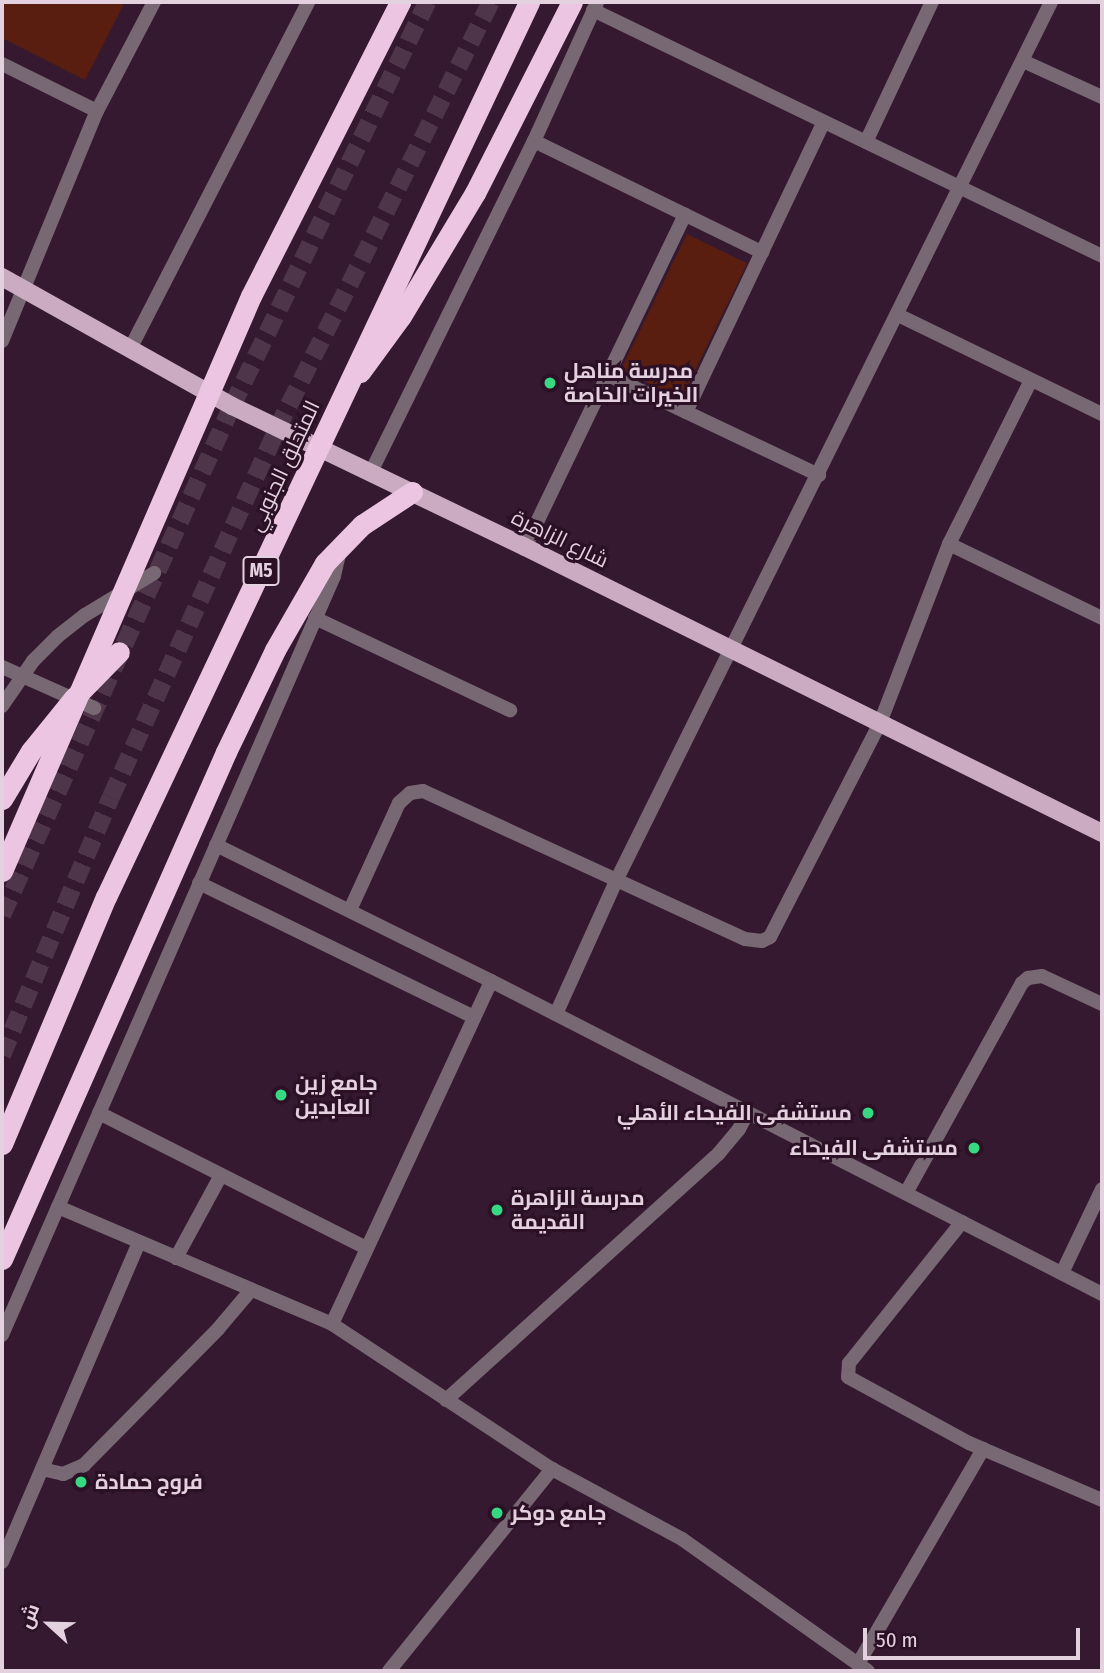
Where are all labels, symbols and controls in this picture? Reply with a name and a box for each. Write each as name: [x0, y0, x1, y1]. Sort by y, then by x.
place label: مدرسة مناهل الخيرات الخاصة: [564, 358, 698, 408]
marker: مدرسة مناهل الخيرات الخاصة: [542, 375, 558, 391]
street label: المتحلق الجنوبي: [243, 397, 325, 535]
street label: شارع الزاهرة: [508, 505, 612, 573]
road number: M5: [242, 556, 280, 586]
place label: جامع زين العابدين: [295, 1070, 378, 1120]
marker: جامع زين العابدين: [273, 1087, 289, 1103]
place label: مستشفى الفيحاء الأهلي: [617, 1100, 852, 1126]
marker: مستشفى الفيحاء الأهلي: [858, 1103, 878, 1123]
place label: مستشفى الفيحاء: [789, 1135, 958, 1161]
marker: مستشفى الفيحاء: [964, 1138, 984, 1158]
place label: مدرسة الزاهرة القديمة: [511, 1185, 645, 1235]
marker: مدرسة الزاهرة القديمة: [489, 1202, 505, 1218]
place label: فروج حمادة: [95, 1469, 203, 1495]
marker: فروج حمادة: [73, 1474, 89, 1490]
place label: جامع دوكر: [511, 1500, 606, 1526]
marker: جامع دوكر: [489, 1505, 505, 1521]
north arrow: [14, 1589, 84, 1659]
text: ش: [14, 1600, 44, 1632]
scale bar: [866, 1614, 1083, 1658]
text: 50 m: [876, 1627, 918, 1653]

